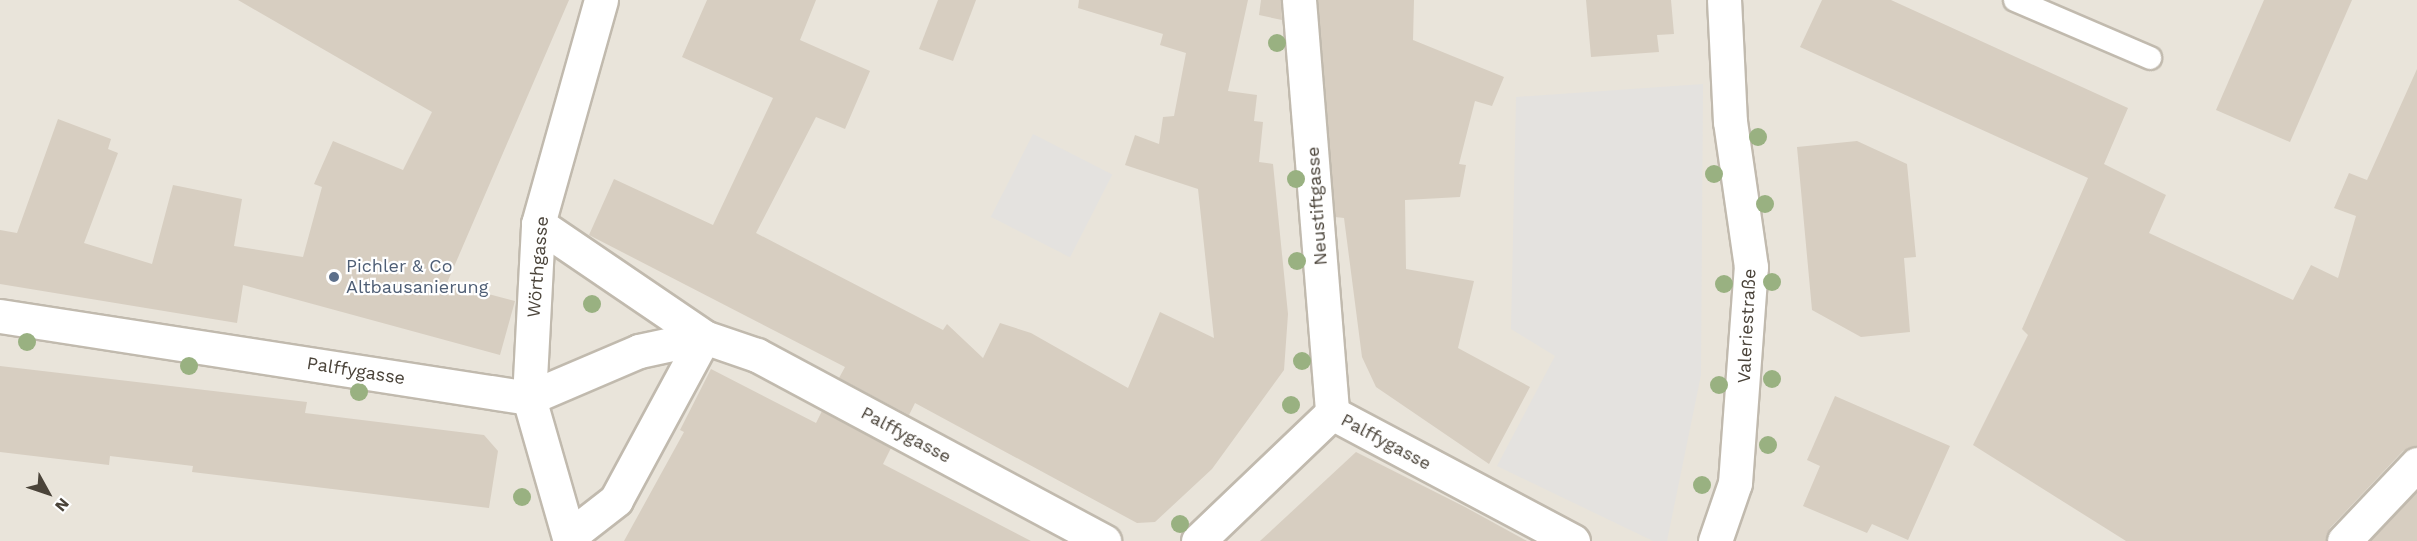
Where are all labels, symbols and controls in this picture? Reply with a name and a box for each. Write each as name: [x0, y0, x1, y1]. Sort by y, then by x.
street label: Neustiftgasse: [1302, 146, 1332, 266]
street label: Wörthgasse: [523, 215, 553, 319]
place label: Pichler & Co Altbausanierung: [346, 256, 488, 298]
street label: Valeriestraße: [1733, 268, 1761, 384]
marker: Pichler & Co Altbausanierung: [327, 270, 341, 284]
street label: Palffygasse: [305, 353, 407, 389]
street label: Palffygasse: [857, 402, 955, 468]
street label: Palffygasse: [1337, 409, 1435, 475]
north arrow: [18, 463, 78, 523]
text: N: [51, 494, 73, 516]

